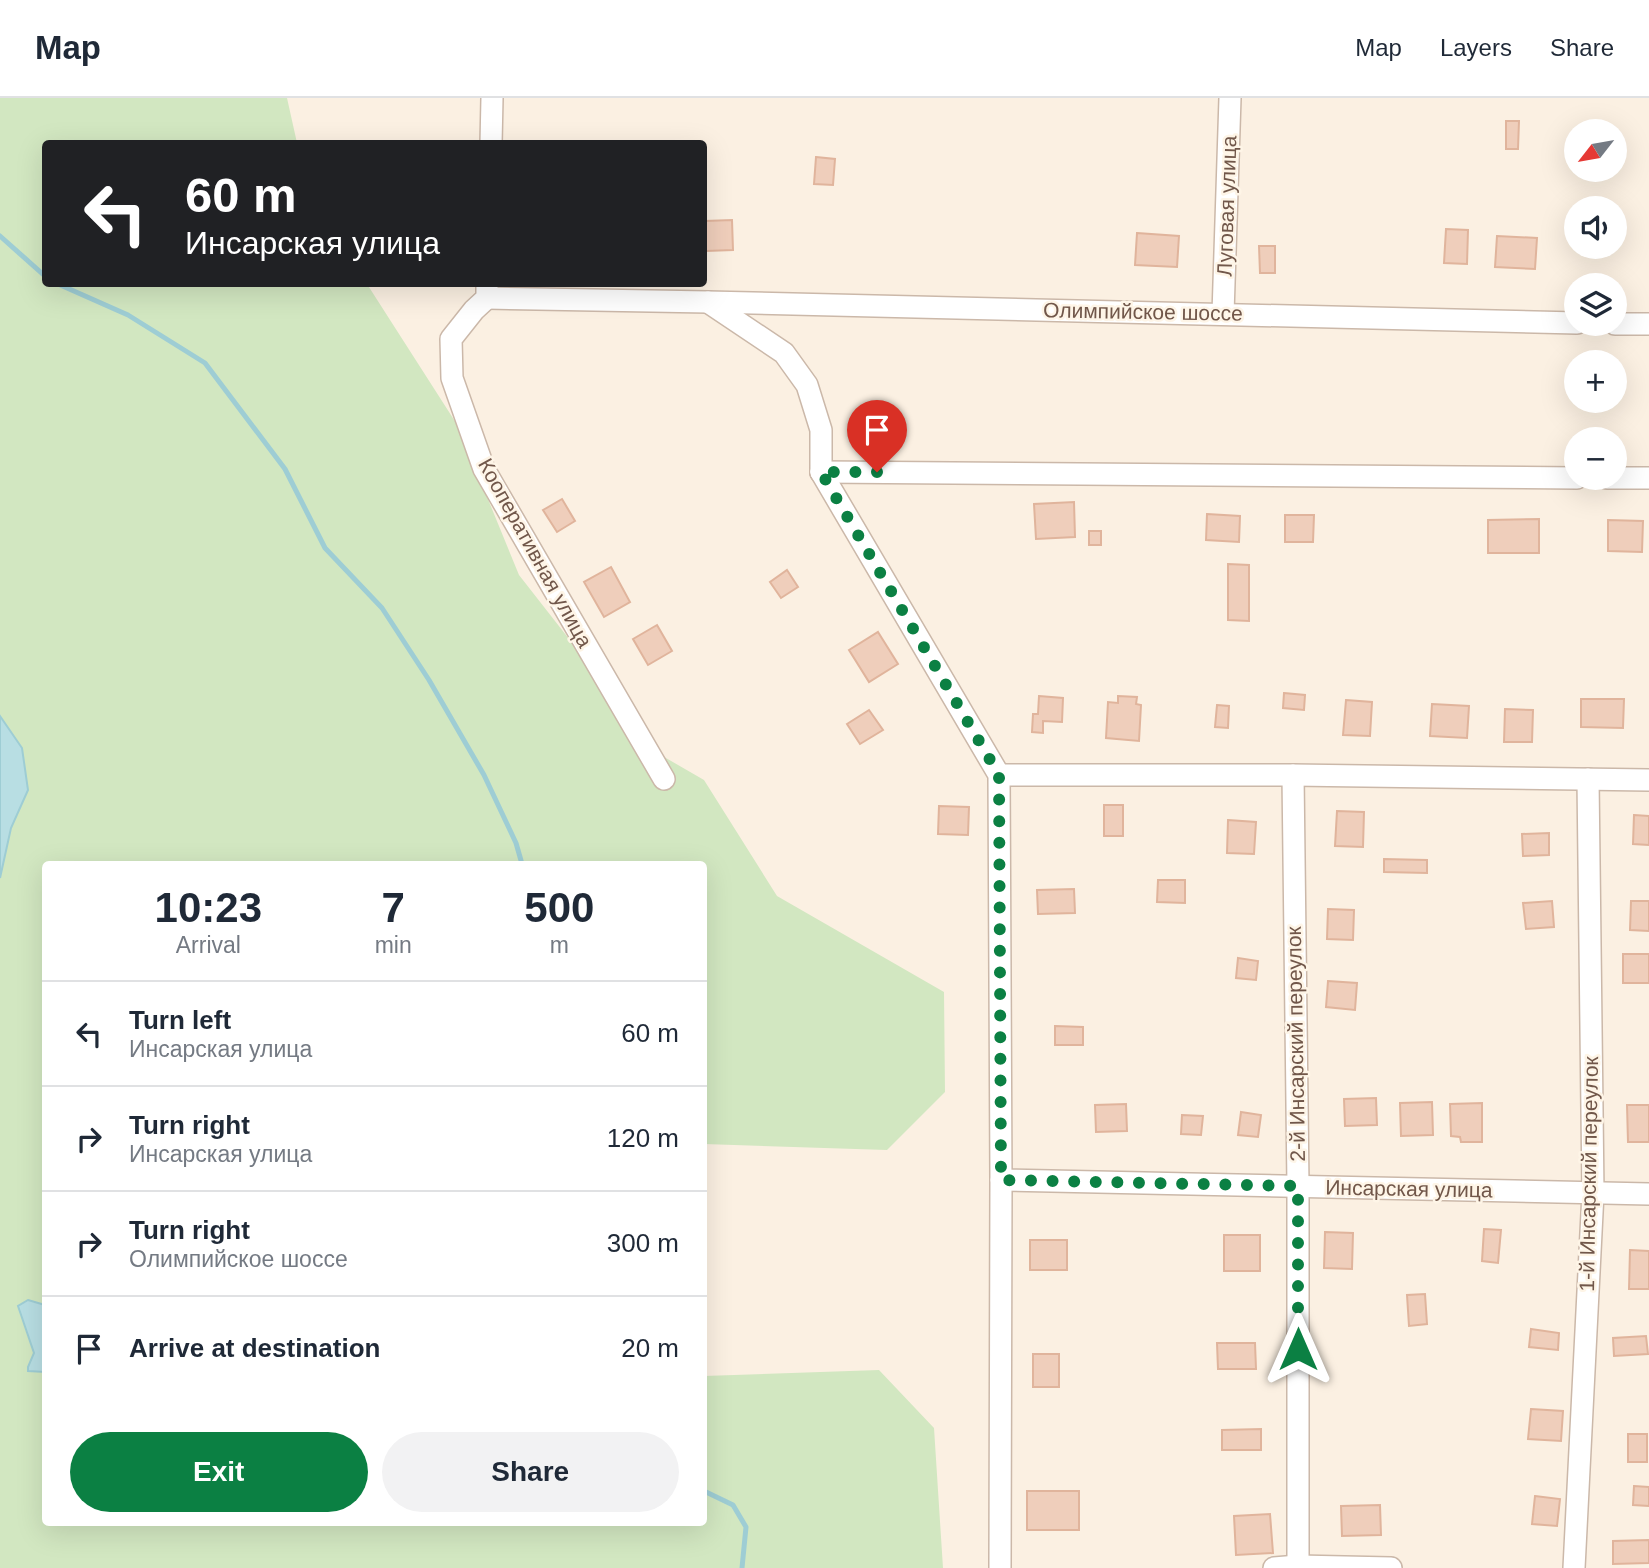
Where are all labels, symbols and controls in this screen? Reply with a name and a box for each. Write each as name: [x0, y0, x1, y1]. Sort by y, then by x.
text: Map: [35, 29, 101, 66]
text: Map: [1355, 34, 1402, 61]
text: Layers: [1440, 34, 1512, 61]
text: Share: [1550, 34, 1614, 61]
north arrow: [1564, 119, 1628, 182]
map controls: [1564, 119, 1627, 490]
street label: Луговая улица: [1213, 135, 1240, 277]
icon: left: [70, 168, 161, 259]
text: 60 m: [185, 168, 297, 222]
button: sound: [1564, 196, 1627, 259]
text: Инсарская улица: [185, 225, 440, 261]
button: layers: [1564, 273, 1627, 336]
street label: Олимпийское шоссе: [1043, 298, 1243, 325]
button: +: [1564, 350, 1627, 413]
pin: [847, 400, 907, 472]
icon: arrive: [858, 411, 896, 449]
button: −: [1564, 427, 1627, 490]
street label: Кооперативная улица: [474, 454, 597, 651]
text: 10:23: [155, 884, 262, 931]
text: 7: [381, 884, 405, 931]
text: 500: [524, 884, 594, 931]
street label: 2-й Инсарский переулок: [1282, 925, 1309, 1162]
text: Arrival: [176, 932, 241, 958]
text: min: [375, 932, 412, 958]
text: m: [550, 932, 569, 958]
text: Turn left: [129, 1005, 231, 1035]
icon: left: [70, 1015, 108, 1053]
text: 60 m: [621, 1018, 679, 1048]
text: Инсарская улица: [129, 1036, 312, 1062]
street label: 1-й Инсарский переулок: [1575, 1055, 1602, 1292]
text: Turn right: [129, 1110, 250, 1140]
icon: right: [70, 1120, 108, 1158]
text: 120 m: [607, 1123, 679, 1153]
text: Инсарская улица: [129, 1141, 312, 1167]
street label: Инсарская улица: [1325, 1176, 1493, 1201]
text: Turn right: [129, 1215, 250, 1245]
icon: right: [70, 1225, 108, 1263]
text: 300 m: [607, 1228, 679, 1258]
text: Олимпийское шоссе: [129, 1246, 348, 1272]
position arrow: [1261, 1312, 1335, 1386]
icon: arrive: [70, 1330, 108, 1368]
text: Arrive at destination: [129, 1333, 380, 1363]
text: 20 m: [621, 1333, 679, 1363]
button: Exit: [70, 1432, 368, 1512]
button: Share: [382, 1432, 679, 1512]

